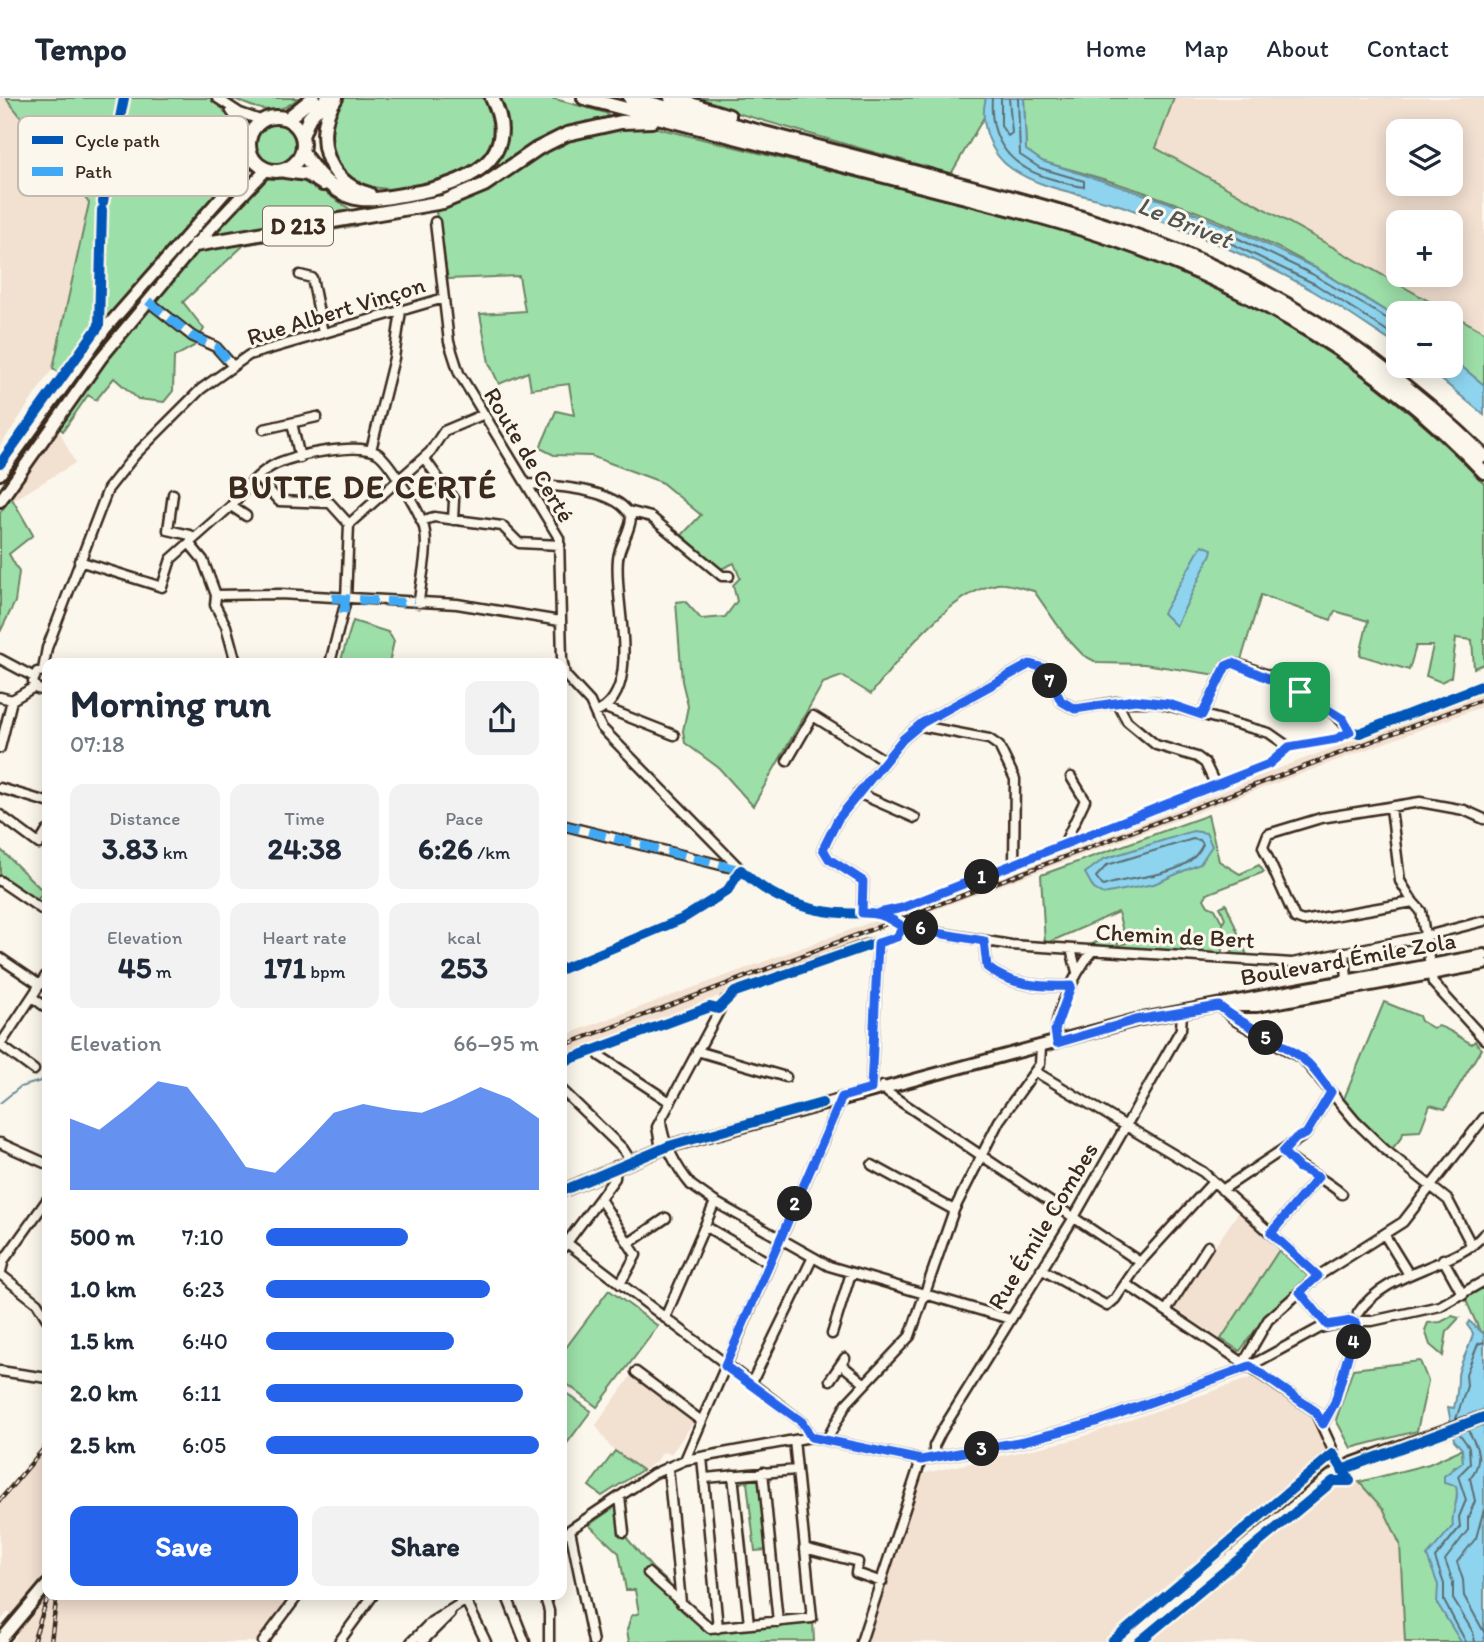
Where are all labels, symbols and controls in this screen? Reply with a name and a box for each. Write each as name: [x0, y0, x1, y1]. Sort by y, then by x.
text: Tempo: [35, 29, 127, 68]
text: Home: [1086, 34, 1146, 63]
text: Map: [1184, 34, 1228, 63]
text: About: [1266, 34, 1329, 63]
text: Contact: [1367, 34, 1449, 63]
legend: [18, 116, 248, 196]
map controls: [1386, 119, 1463, 378]
button: layers: [1386, 119, 1463, 196]
text: Cycle path: [75, 129, 160, 152]
text: Path: [75, 160, 112, 183]
water label: Le Brivet: [1133, 189, 1239, 256]
road number: D 213: [263, 206, 333, 246]
button: +: [1386, 210, 1463, 287]
street label: Rue Albert Vinçon: [243, 270, 429, 351]
button: −: [1386, 301, 1463, 378]
street label: Route de Certé: [478, 382, 581, 527]
district label: BUTTE DE CERTÉ: [228, 468, 498, 506]
pin: [1270, 662, 1330, 722]
pin: 7: [1032, 664, 1068, 698]
text: 7: [1045, 669, 1054, 692]
icon: arrive: [1281, 673, 1319, 711]
text: Morning run: [70, 681, 271, 727]
button: share: [465, 681, 539, 755]
text: 07:18: [70, 730, 125, 758]
text: Distance: [109, 807, 180, 830]
text: Time: [284, 807, 325, 830]
text: Pace: [445, 807, 483, 830]
text: 3.83: [102, 830, 158, 867]
text: 24:38: [268, 830, 341, 867]
text: 6:26: [418, 830, 473, 867]
text: km: [158, 841, 188, 864]
text: /km: [473, 841, 510, 864]
pin: 1: [964, 860, 1000, 894]
text: 1: [977, 865, 986, 888]
pin: 6: [904, 910, 939, 946]
text: 6: [915, 916, 926, 939]
street label: Chemin de Bert: [1095, 917, 1255, 954]
street label: Boulevard Émile Zola: [1238, 925, 1458, 992]
text: Elevation: [107, 926, 183, 949]
text: Heart rate: [262, 926, 347, 949]
text: kcal: [447, 926, 481, 949]
text: 45: [118, 949, 152, 986]
text: 171: [263, 949, 306, 986]
text: 253: [440, 949, 488, 986]
text: m: [152, 960, 172, 983]
text: bpm: [306, 960, 346, 983]
pin: 5: [1248, 1020, 1284, 1056]
text: 5: [1261, 1026, 1270, 1049]
text: Elevation: [70, 1029, 161, 1057]
text: 66–95 m: [453, 1029, 539, 1057]
street label: Rue Émile Combes: [981, 1137, 1104, 1315]
pin: 2: [778, 1186, 812, 1222]
text: 2: [790, 1192, 800, 1215]
text: 500 m: [70, 1223, 135, 1251]
text: 7:10: [182, 1223, 224, 1251]
text: 1.0 km: [70, 1275, 136, 1303]
text: 6:23: [182, 1275, 224, 1303]
pin: 4: [1336, 1324, 1372, 1360]
text: 1.5 km: [70, 1327, 134, 1355]
text: 6:40: [182, 1327, 228, 1355]
text: 4: [1348, 1330, 1359, 1353]
text: 2.0 km: [70, 1379, 138, 1407]
text: 6:11: [182, 1379, 221, 1407]
text: 2.5 km: [70, 1431, 135, 1459]
text: 6:05: [182, 1431, 226, 1459]
pin: 3: [964, 1432, 1000, 1466]
text: 3: [976, 1437, 987, 1460]
button: Save: [70, 1506, 298, 1586]
button: Share: [312, 1506, 539, 1586]

